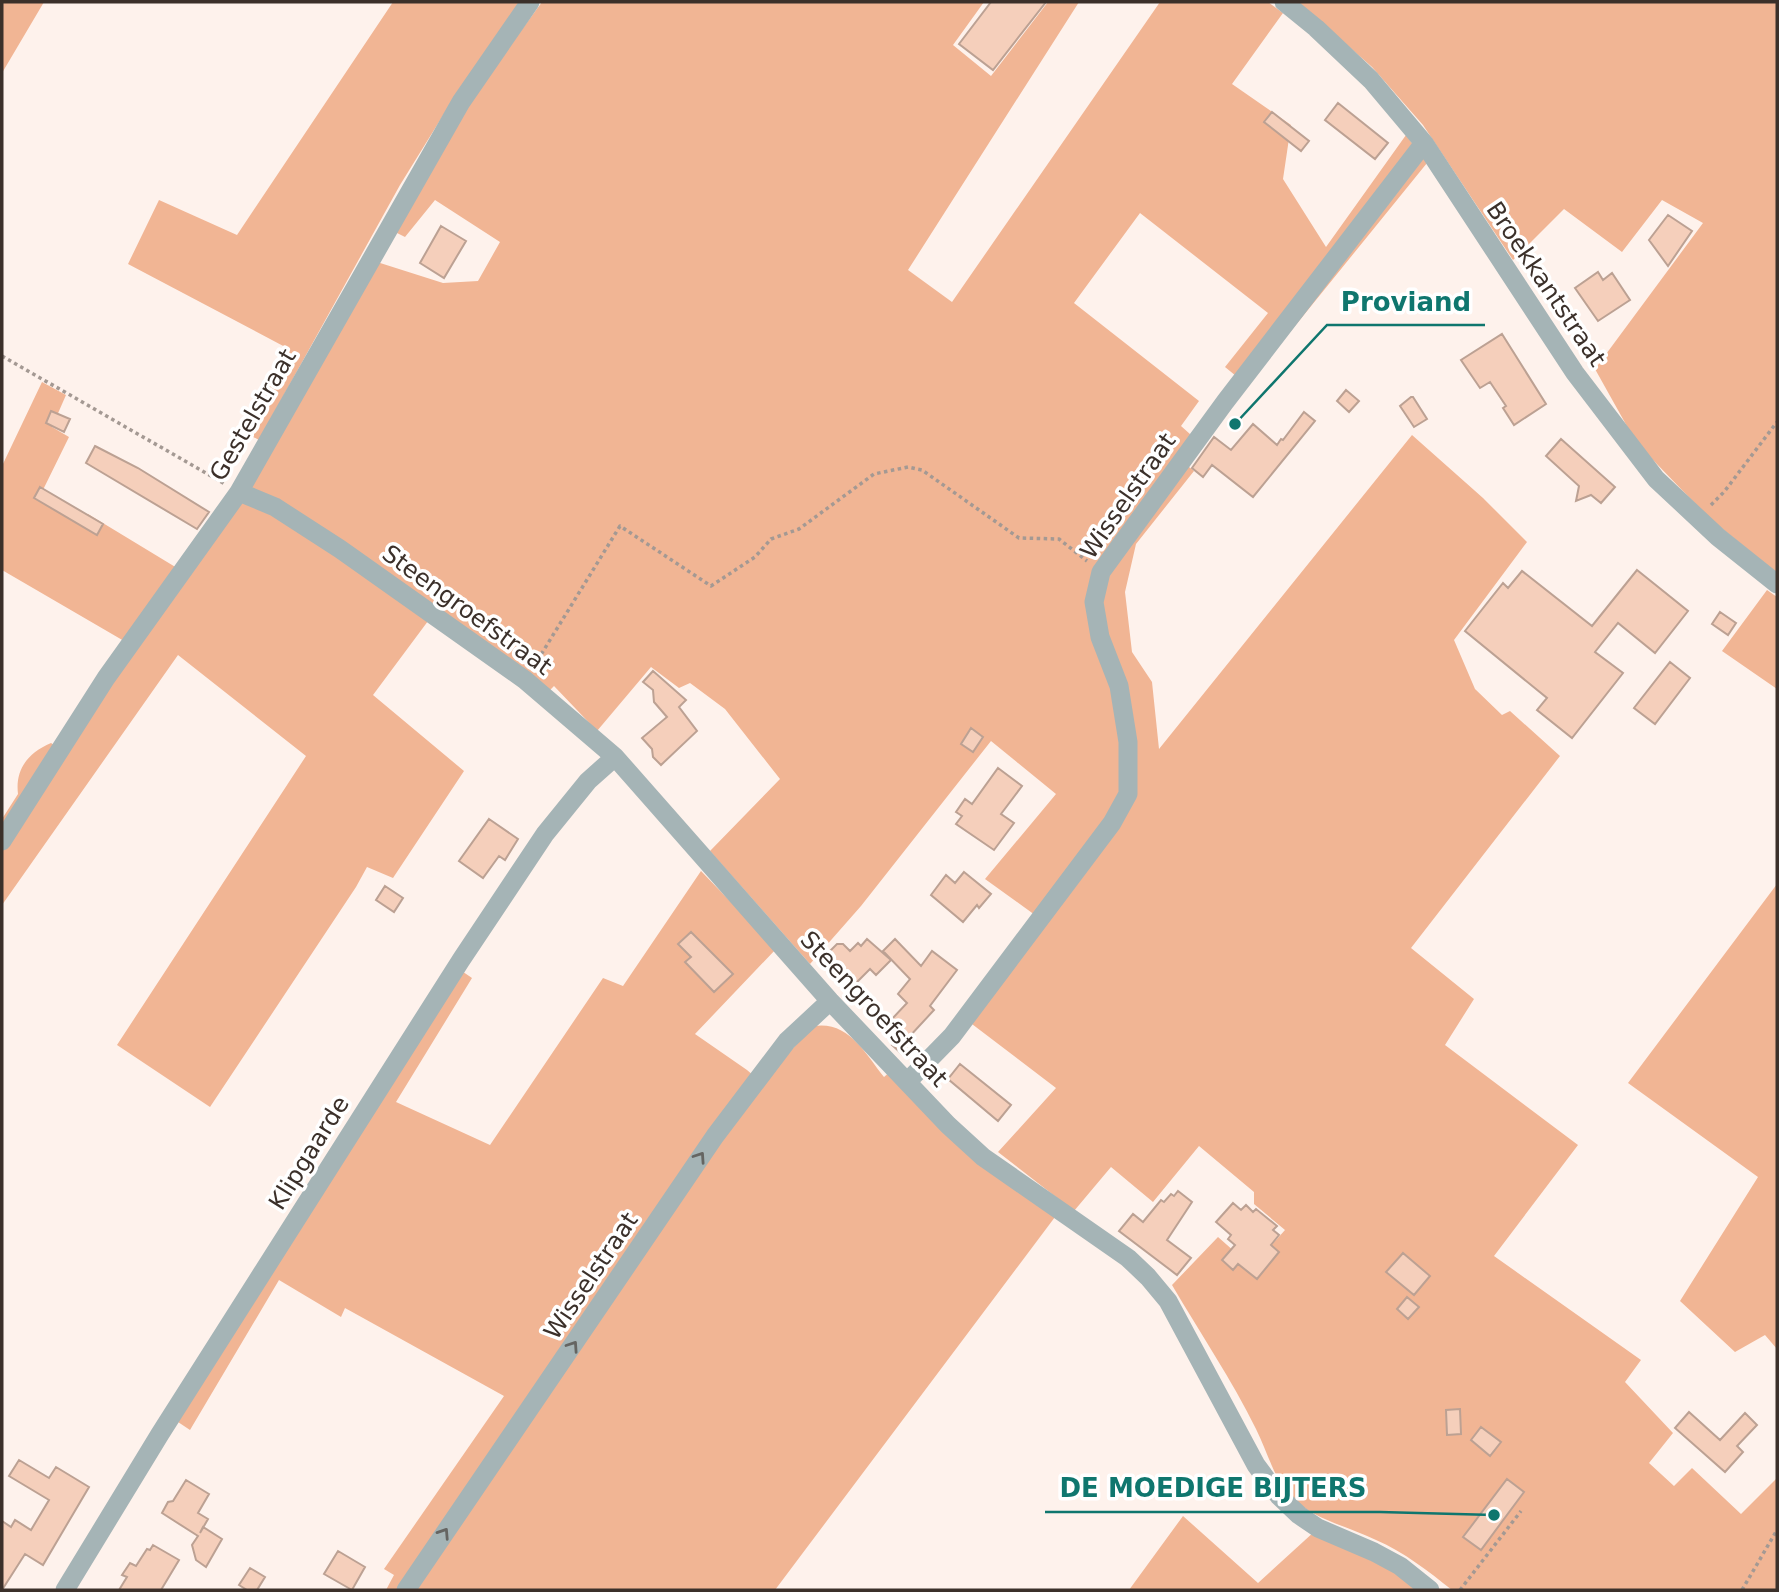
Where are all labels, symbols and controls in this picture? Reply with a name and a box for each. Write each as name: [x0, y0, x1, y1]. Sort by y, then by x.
street label: Broekkantstraat: [1481, 196, 1611, 372]
callout: Proviand: [1327, 278, 1485, 325]
text: Proviand: [1341, 287, 1471, 317]
street label: Gestelstraat: [204, 344, 302, 486]
street label: Wisselstraat: [1074, 428, 1182, 564]
street label: Steengroefstraat: [377, 539, 557, 681]
street label: Steengroefstraat: [795, 925, 953, 1093]
street label: Klipgaarde: [263, 1091, 355, 1215]
one-way arrow: [692, 1152, 705, 1165]
street label: Wisselstraat: [538, 1207, 644, 1345]
one-way arrow: [565, 1341, 577, 1354]
callout: DE MOEDIGE BIJTERS: [1045, 1465, 1380, 1512]
text: DE MOEDIGE BIJTERS: [1060, 1473, 1366, 1503]
one-way arrow: [436, 1528, 448, 1541]

